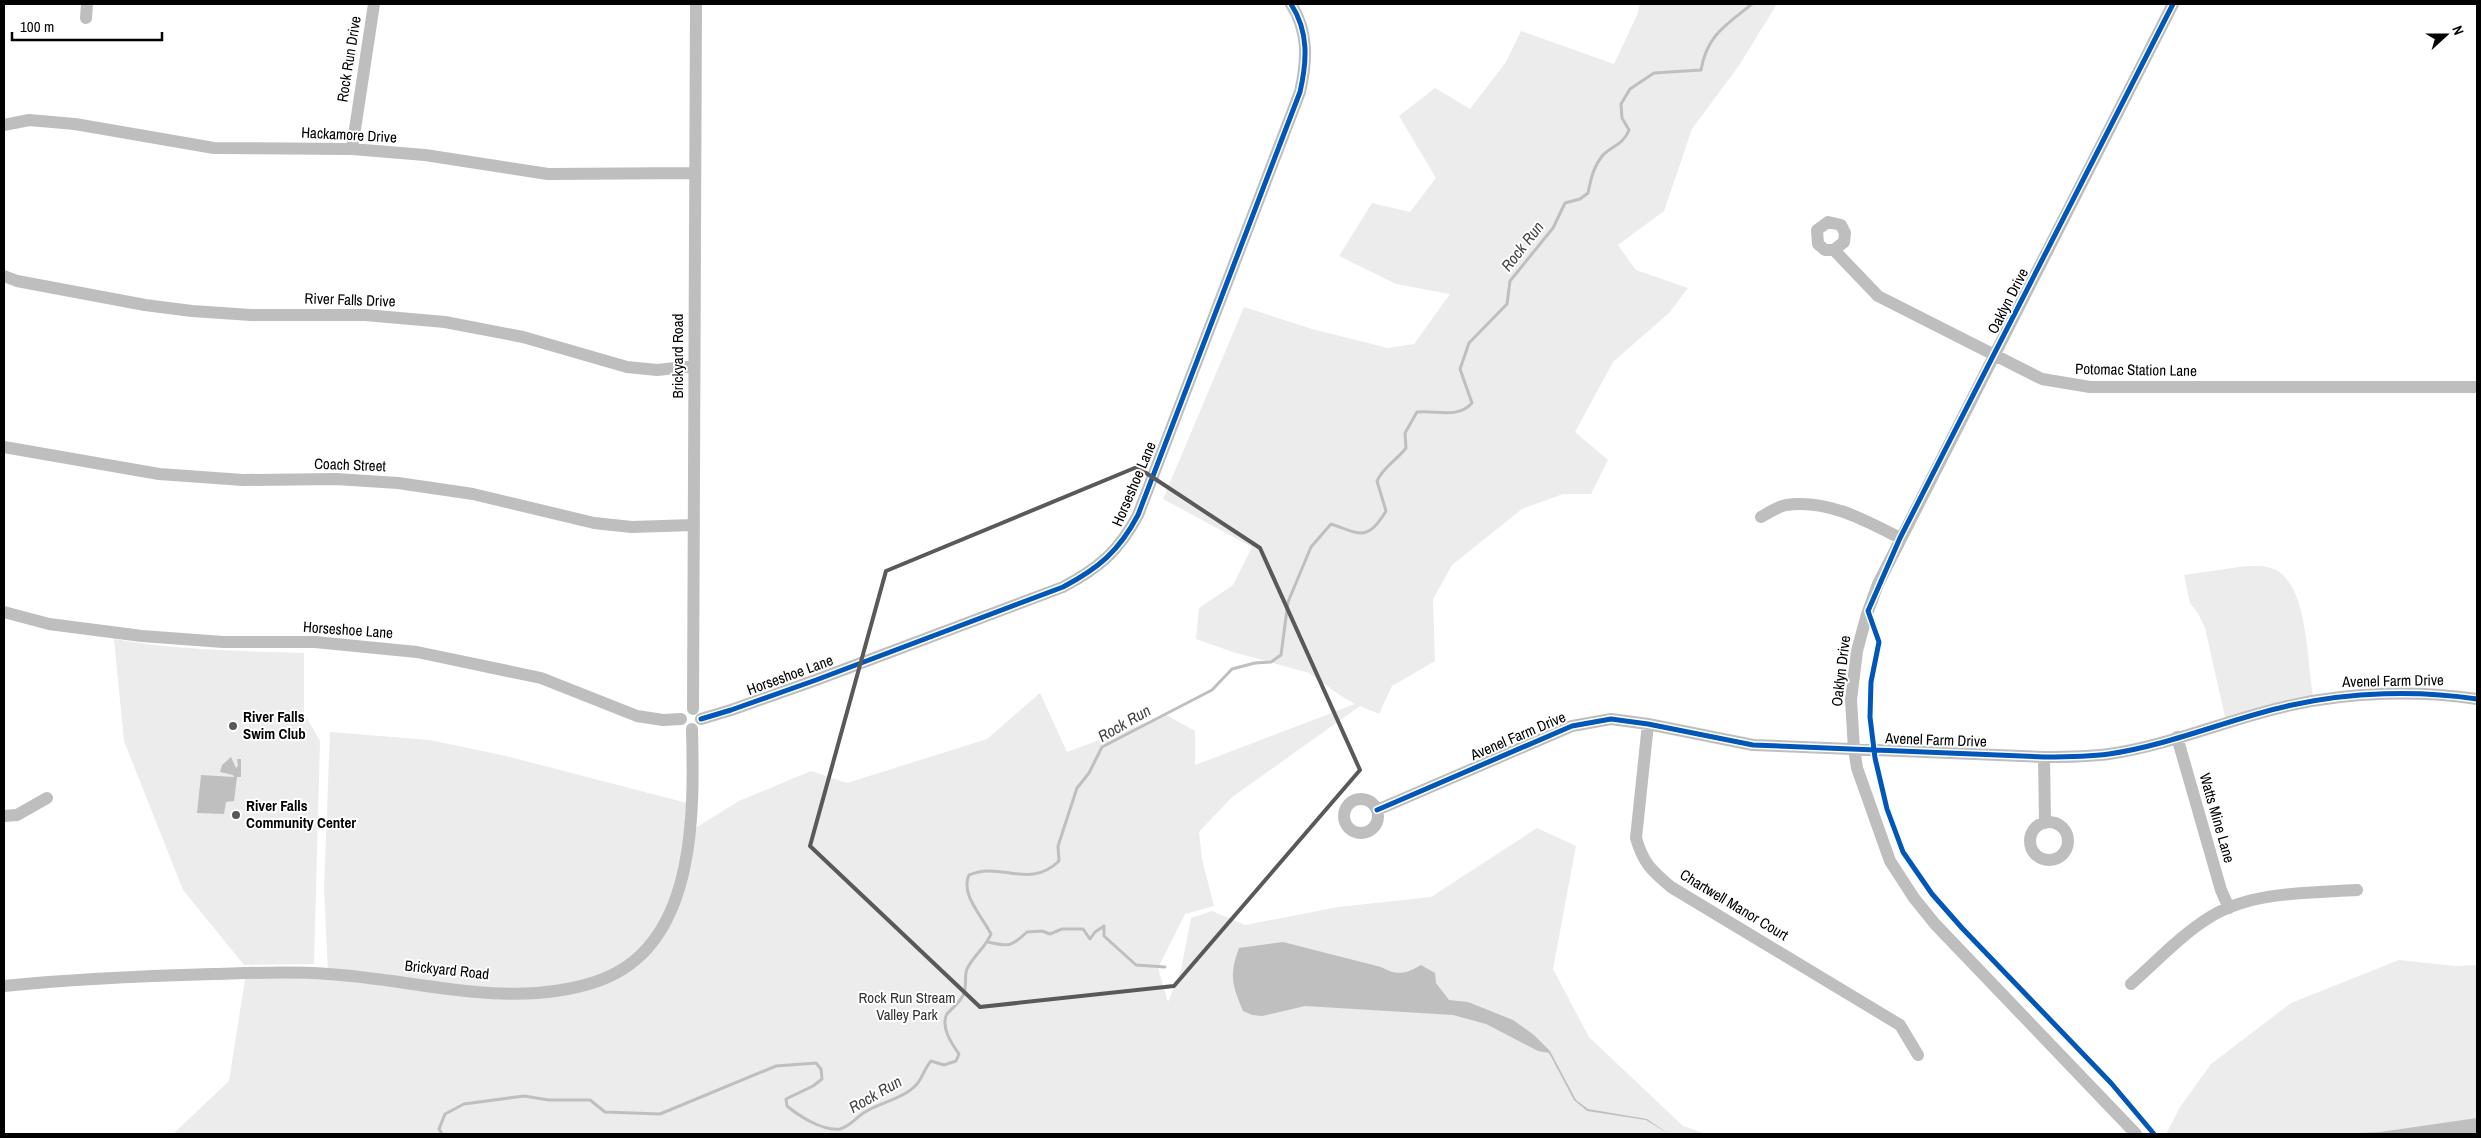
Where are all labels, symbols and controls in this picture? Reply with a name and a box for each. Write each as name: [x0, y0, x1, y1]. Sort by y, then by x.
scale bar: [12, 10, 162, 42]
north arrow: [2421, 10, 2471, 60]
street label: Rock Run Drive: [331, 14, 366, 103]
text: 100 m: [20, 16, 54, 37]
text: N: [2448, 23, 2468, 37]
street label: Hackamore Drive: [301, 122, 398, 147]
water label: Rock Run: [1496, 217, 1548, 275]
street label: Oaklyn Drive: [1982, 264, 2033, 337]
street label: River Falls Drive: [304, 287, 396, 312]
street label: Brickyard Road: [667, 314, 688, 398]
street label: Potomac Station Lane: [2075, 358, 2197, 381]
street label: Horseshoe Lane: [1106, 438, 1161, 529]
street label: Coach Street: [314, 453, 387, 476]
street label: Horseshoe Lane: [302, 616, 394, 643]
street label: Oaklyn Drive: [1826, 634, 1855, 708]
street label: Horseshoe Lane: [744, 649, 836, 700]
street label: Avenel Farm Drive: [2341, 669, 2444, 692]
water label: Rock Run: [1094, 699, 1154, 747]
place label: River Falls Swim Club: [243, 706, 306, 744]
street label: Avenel Farm Drive: [1466, 706, 1569, 765]
marker: River Falls Swim Club: [227, 720, 239, 732]
street label: Avenel Farm Drive: [1884, 727, 1987, 752]
street label: Watts Mine Lane: [2195, 770, 2240, 865]
place label: River Falls Community Center: [246, 795, 356, 833]
marker: River Falls Community Center: [230, 809, 242, 821]
street label: Chartwell Manor Court: [1676, 864, 1793, 946]
street label: Brickyard Road: [404, 955, 490, 984]
park label: Rock Run Stream Valley Park: [858, 987, 956, 1025]
water label: Rock Run: [845, 1070, 905, 1118]

